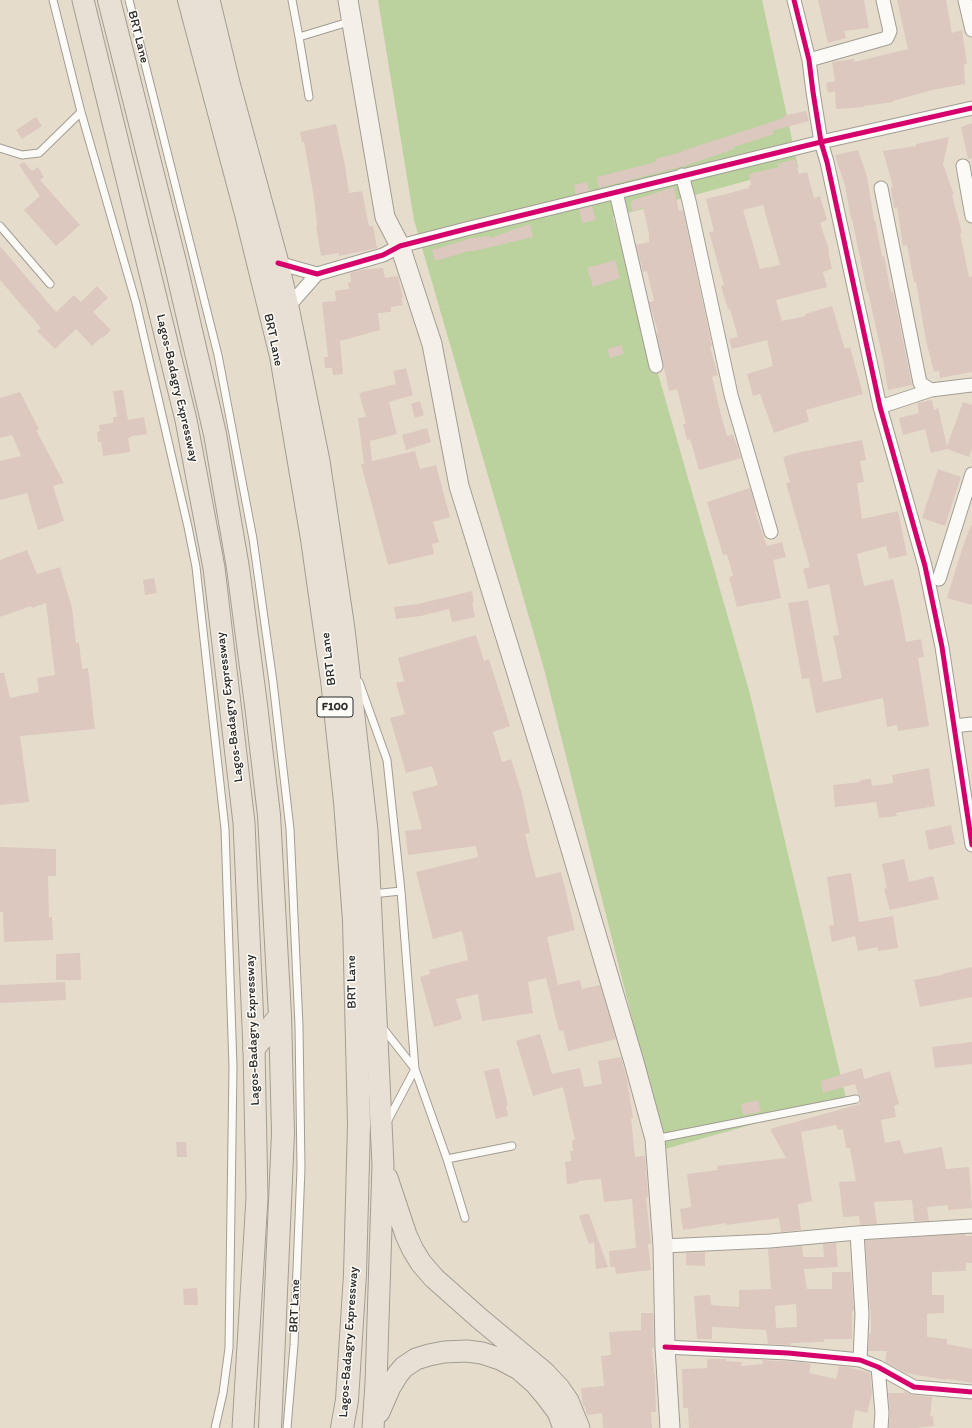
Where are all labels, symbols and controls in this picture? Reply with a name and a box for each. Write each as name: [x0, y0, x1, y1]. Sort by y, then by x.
street label: BRT Lane: [124, 9, 152, 65]
street label: BRT Lane: [260, 312, 286, 368]
street label: Lagos-Badagry Expressway: [152, 313, 202, 463]
street label: Lagos-Badagry Expressway: [213, 631, 247, 783]
street label: BRT Lane: [318, 631, 340, 687]
road number: F100: [317, 697, 353, 717]
street label: Lagos-Badagry Expressway: [243, 954, 263, 1106]
street label: BRT Lane: [344, 955, 360, 1009]
street label: Lagos-Badagry Expressway: [336, 1266, 362, 1418]
street label: BRT Lane: [286, 1279, 304, 1333]

